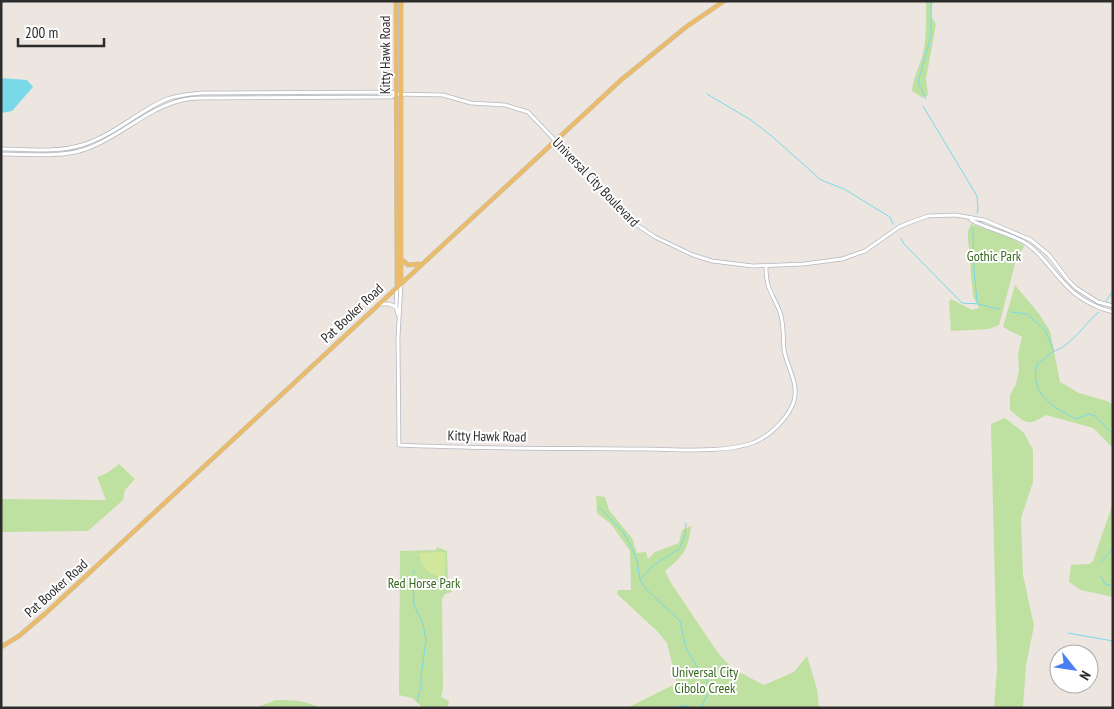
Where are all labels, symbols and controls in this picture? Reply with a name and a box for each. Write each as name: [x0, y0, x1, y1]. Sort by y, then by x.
scale bar: [18, 15, 104, 47]
street label: Kitty Hawk Road: [376, 16, 394, 94]
text: 200 m: [25, 23, 58, 42]
street label: Universal City Boulevard: [549, 133, 643, 231]
park label: Gothic Park: [967, 247, 1022, 265]
street label: Pat Booker Road: [317, 280, 387, 346]
street label: Kitty Hawk Road: [447, 426, 527, 446]
street label: Pat Booker Road: [21, 555, 91, 621]
park label: Red Horse Park: [388, 574, 461, 592]
north arrow: [1049, 644, 1099, 694]
park label: Universal City Cibolo Creek: [672, 663, 739, 697]
text: N: [1076, 668, 1095, 683]

